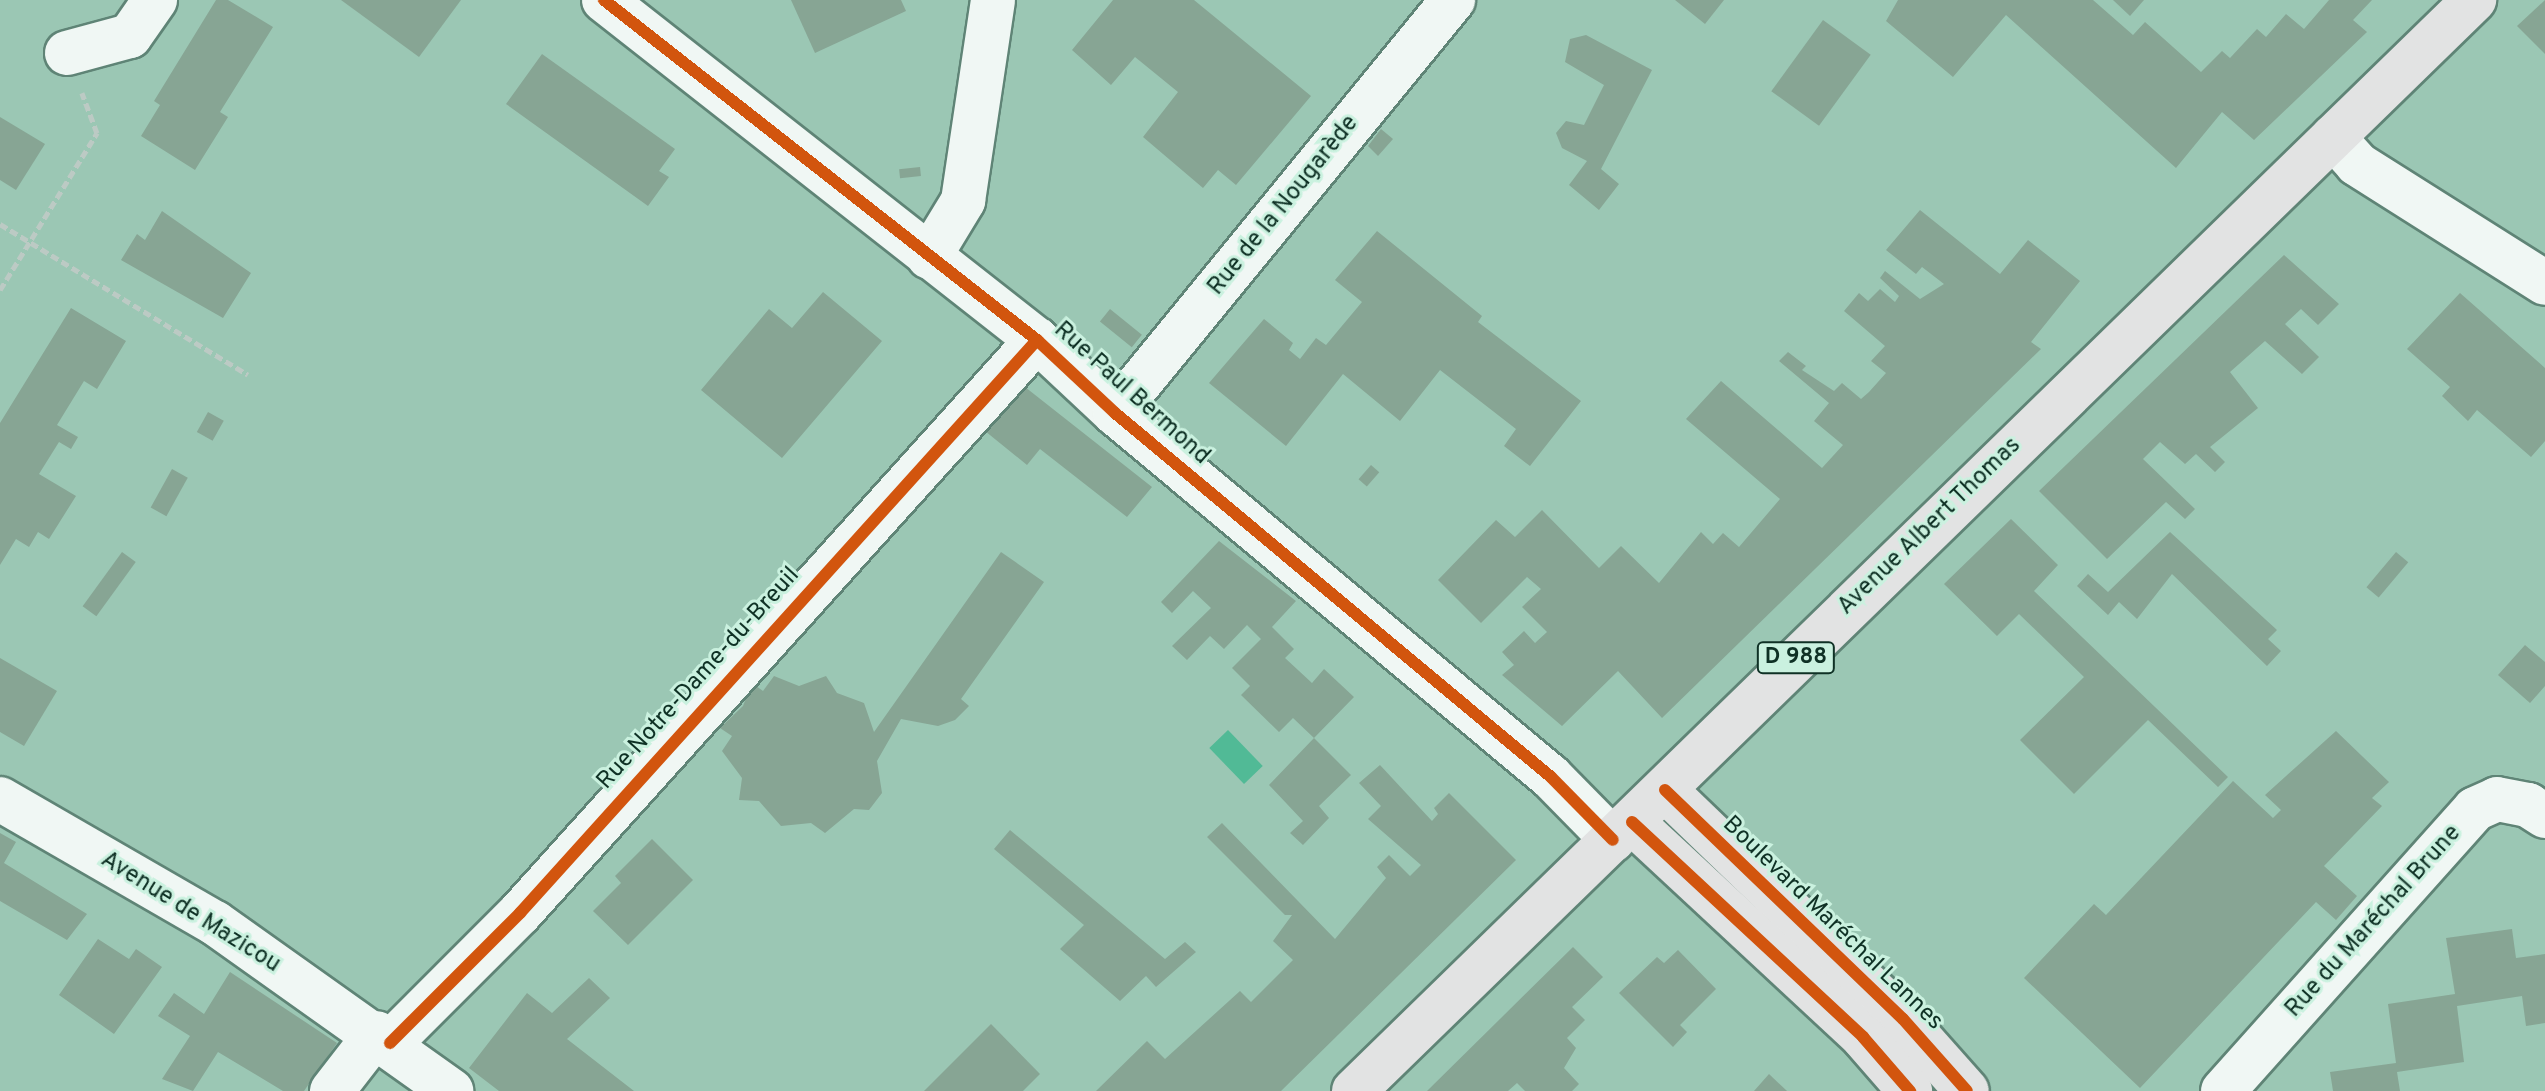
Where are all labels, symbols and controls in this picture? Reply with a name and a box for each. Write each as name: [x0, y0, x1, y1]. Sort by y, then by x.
street label: Rue de la Nougarède: [1203, 110, 1365, 302]
street label: Rue Paul Bermond: [1047, 316, 1215, 472]
street label: Avenue Albert Thomas: [1832, 431, 2028, 623]
street label: Rue Notre-Dame-du-Breuil: [592, 562, 806, 796]
road number: D 988: [1756, 640, 1836, 676]
street label: Boulevard Maréchal Lannes: [1716, 811, 1948, 1037]
street label: Rue du Maréchal Brune: [2280, 820, 2468, 1024]
street label: Avenue de Mazicou: [95, 846, 285, 980]

